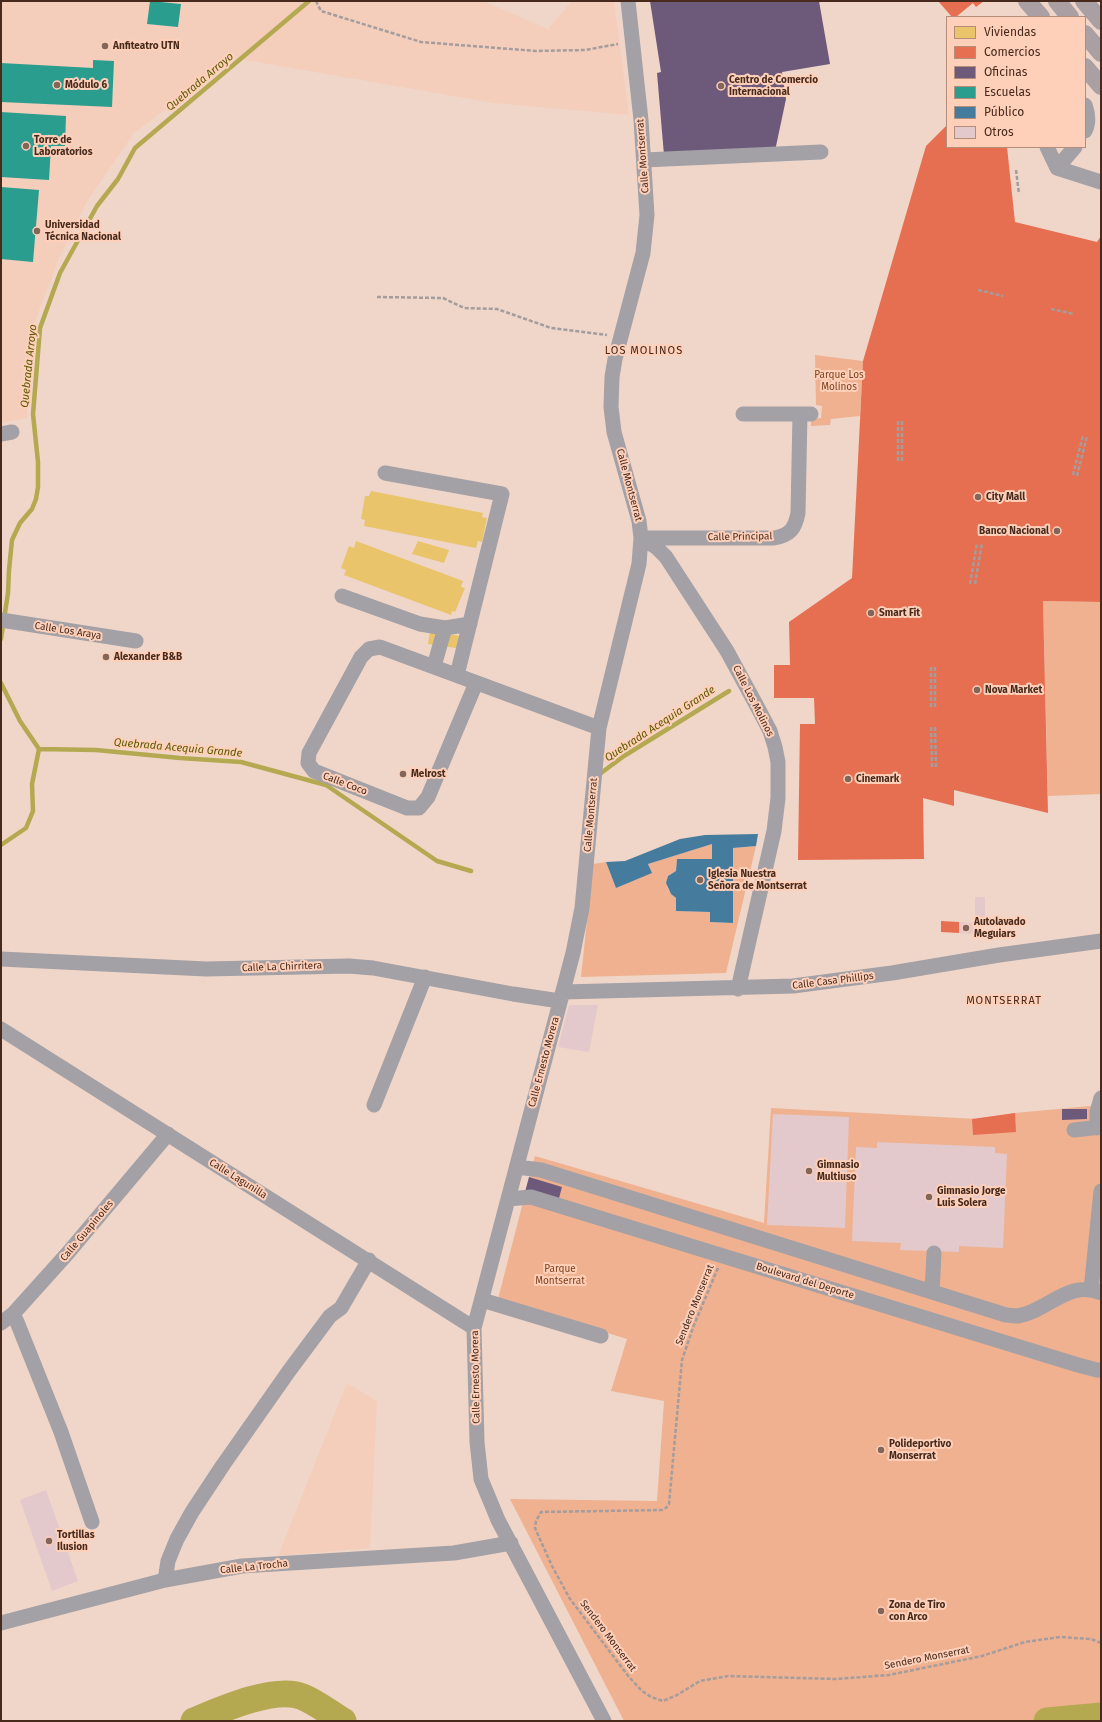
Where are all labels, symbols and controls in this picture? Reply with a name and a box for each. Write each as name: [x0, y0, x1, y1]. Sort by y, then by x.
legend: [946, 16, 1086, 148]
text: Viviendas: [984, 25, 1036, 39]
place label: Anfiteatro UTN: [113, 40, 180, 52]
marker: Anfiteatro UTN: [100, 41, 110, 51]
text: Comercios: [984, 45, 1040, 59]
water label: Quebrada Arroyo: [164, 50, 236, 114]
text: Oficinas: [984, 65, 1027, 79]
place label: Centro de Comercio Internacional: [729, 74, 818, 98]
place label: Módulo 6: [65, 79, 107, 91]
marker: Módulo 6: [52, 80, 62, 90]
marker: Centro de Comercio Internacional: [716, 81, 726, 91]
text: Escuelas: [984, 85, 1031, 99]
text: Público: [984, 105, 1024, 119]
street label: Calle Montserrat: [634, 118, 652, 194]
text: Otros: [984, 125, 1014, 139]
place label: Torre de Laboratorios: [34, 134, 92, 158]
marker: Torre de Laboratorios: [21, 141, 31, 151]
place label: Universidad Técnica Nacional: [45, 219, 121, 242]
marker: Universidad Técnica Nacional: [32, 226, 42, 236]
water label: Quebrada Arroyo: [18, 324, 40, 408]
district label: LOS MOLINOS: [605, 344, 683, 358]
park label: Parque Los Molinos: [814, 369, 864, 392]
street label: Calle Montserrat: [614, 448, 644, 522]
place label: City Mall: [986, 491, 1025, 503]
marker: City Mall: [973, 492, 983, 502]
place label: Banco Nacional: [979, 525, 1049, 537]
marker: Banco Nacional: [1052, 526, 1062, 536]
street label: Calle Principal: [708, 530, 772, 544]
place label: Smart Fit: [879, 607, 920, 619]
marker: Smart Fit: [866, 608, 876, 618]
street label: Calle Los Araya: [34, 620, 102, 642]
place label: Alexander B&B: [114, 651, 182, 663]
marker: Alexander B&B: [101, 652, 111, 662]
street label: Calle Los Molinos: [730, 663, 776, 739]
water label: Quebrada Acequia Grande: [602, 683, 718, 765]
place label: Nova Market: [985, 684, 1042, 696]
marker: Nova Market: [972, 685, 982, 695]
water label: Quebrada Acequia Grande: [113, 736, 243, 760]
place label: Melrost: [411, 768, 446, 780]
marker: Melrost: [398, 769, 408, 779]
street label: Calle Coco: [321, 770, 369, 798]
place label: Cinemark: [856, 773, 899, 785]
marker: Cinemark: [843, 774, 853, 784]
street label: Calle Montserrat: [582, 777, 600, 853]
place label: Iglesia Nuestra Señora de Montserrat: [708, 868, 807, 892]
marker: Iglesia Nuestra Señora de Montserrat: [695, 875, 705, 885]
place label: Autolavado Meguiars: [974, 916, 1026, 940]
marker: Autolavado Meguiars: [961, 923, 971, 933]
street label: Calle La Chirritera: [242, 960, 322, 974]
street label: Calle Casa Phillips: [792, 970, 874, 992]
district label: MONTSERRAT: [966, 994, 1042, 1008]
street label: Calle Ernesto Morera: [526, 1015, 562, 1109]
street label: Calle Lagunilla: [207, 1156, 269, 1202]
place label: Gimnasio Multiuso: [817, 1159, 859, 1182]
marker: Gimnasio Multiuso: [804, 1166, 814, 1176]
place label: Gimnasio Jorge Luis Solera: [937, 1185, 1005, 1208]
marker: Gimnasio Jorge Luis Solera: [924, 1192, 934, 1202]
street label: Calle Guapinoles: [58, 1198, 116, 1264]
street label: Boulevard del Deporte: [755, 1260, 855, 1302]
park label: Parque Montserrat: [535, 1263, 585, 1286]
street label: Sendero Monserrat: [673, 1263, 717, 1347]
street label: Calle Ernesto Morera: [469, 1330, 483, 1424]
place label: Polideportivo Monserrat: [889, 1438, 951, 1462]
marker: Polideportivo Monserrat: [876, 1445, 886, 1455]
place label: Tortillas Ilusion: [57, 1529, 94, 1552]
marker: Tortillas Ilusion: [44, 1536, 54, 1546]
street label: Calle La Trocha: [220, 1557, 288, 1577]
street label: Sendero Monserrat: [577, 1598, 639, 1674]
place label: Zona de Tiro con Arco: [889, 1599, 945, 1622]
marker: Zona de Tiro con Arco: [876, 1606, 886, 1616]
street label: Sendero Monserrat: [884, 1644, 970, 1672]

